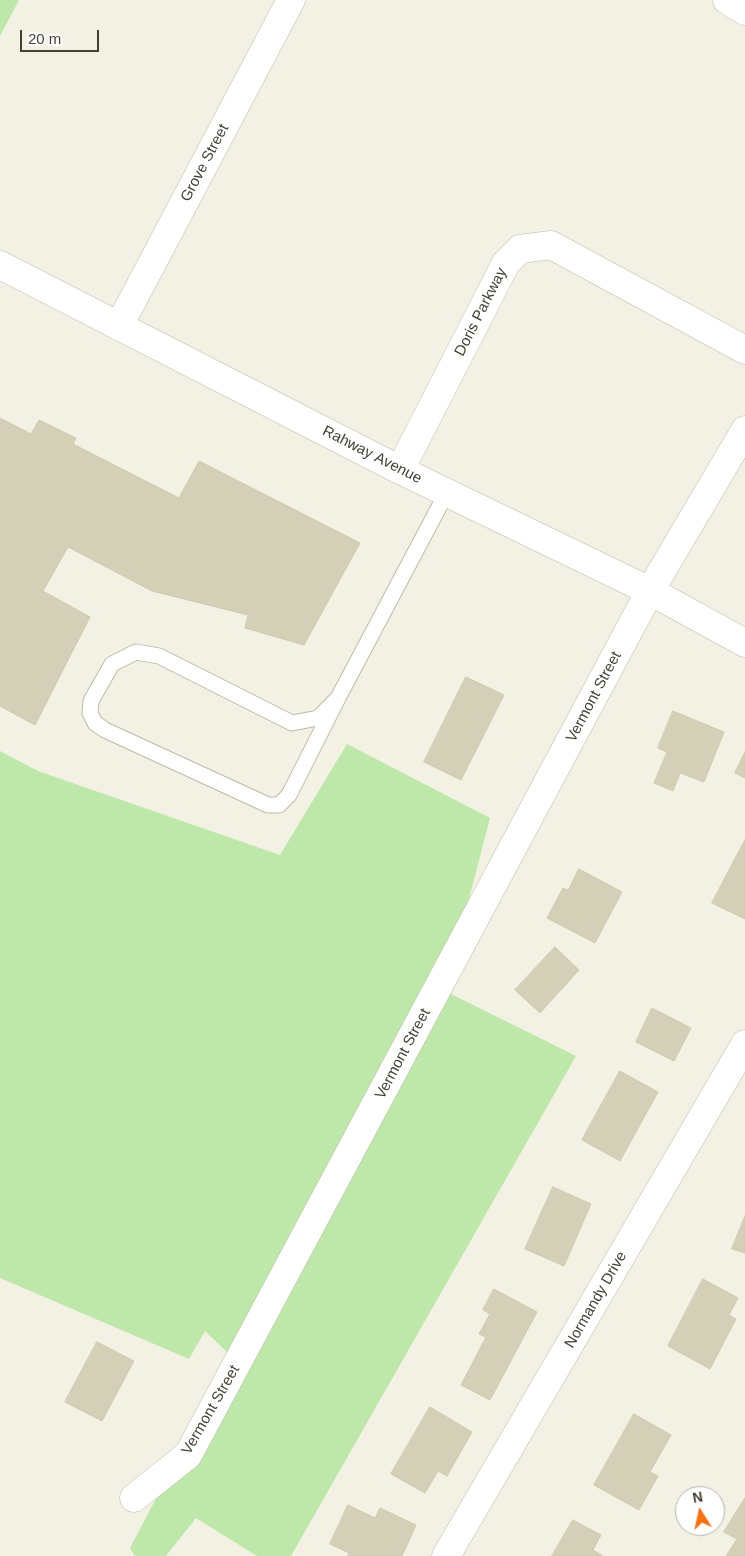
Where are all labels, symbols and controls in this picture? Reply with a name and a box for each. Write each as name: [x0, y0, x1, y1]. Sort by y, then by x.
scale bar: [22, 20, 101, 52]
text: 20 m: [28, 30, 61, 47]
street label: Grove Street: [177, 121, 233, 205]
street label: Doris Parkway: [451, 265, 511, 359]
street label: Rahway Avenue: [319, 422, 425, 488]
street label: Vermont Street: [563, 649, 625, 745]
street label: Vermont Street: [372, 1006, 434, 1102]
street label: Normandy Drive: [561, 1249, 631, 1351]
street label: Vermont Street: [178, 1362, 244, 1458]
north arrow: [675, 1486, 725, 1536]
text: N: [691, 1488, 704, 1506]

